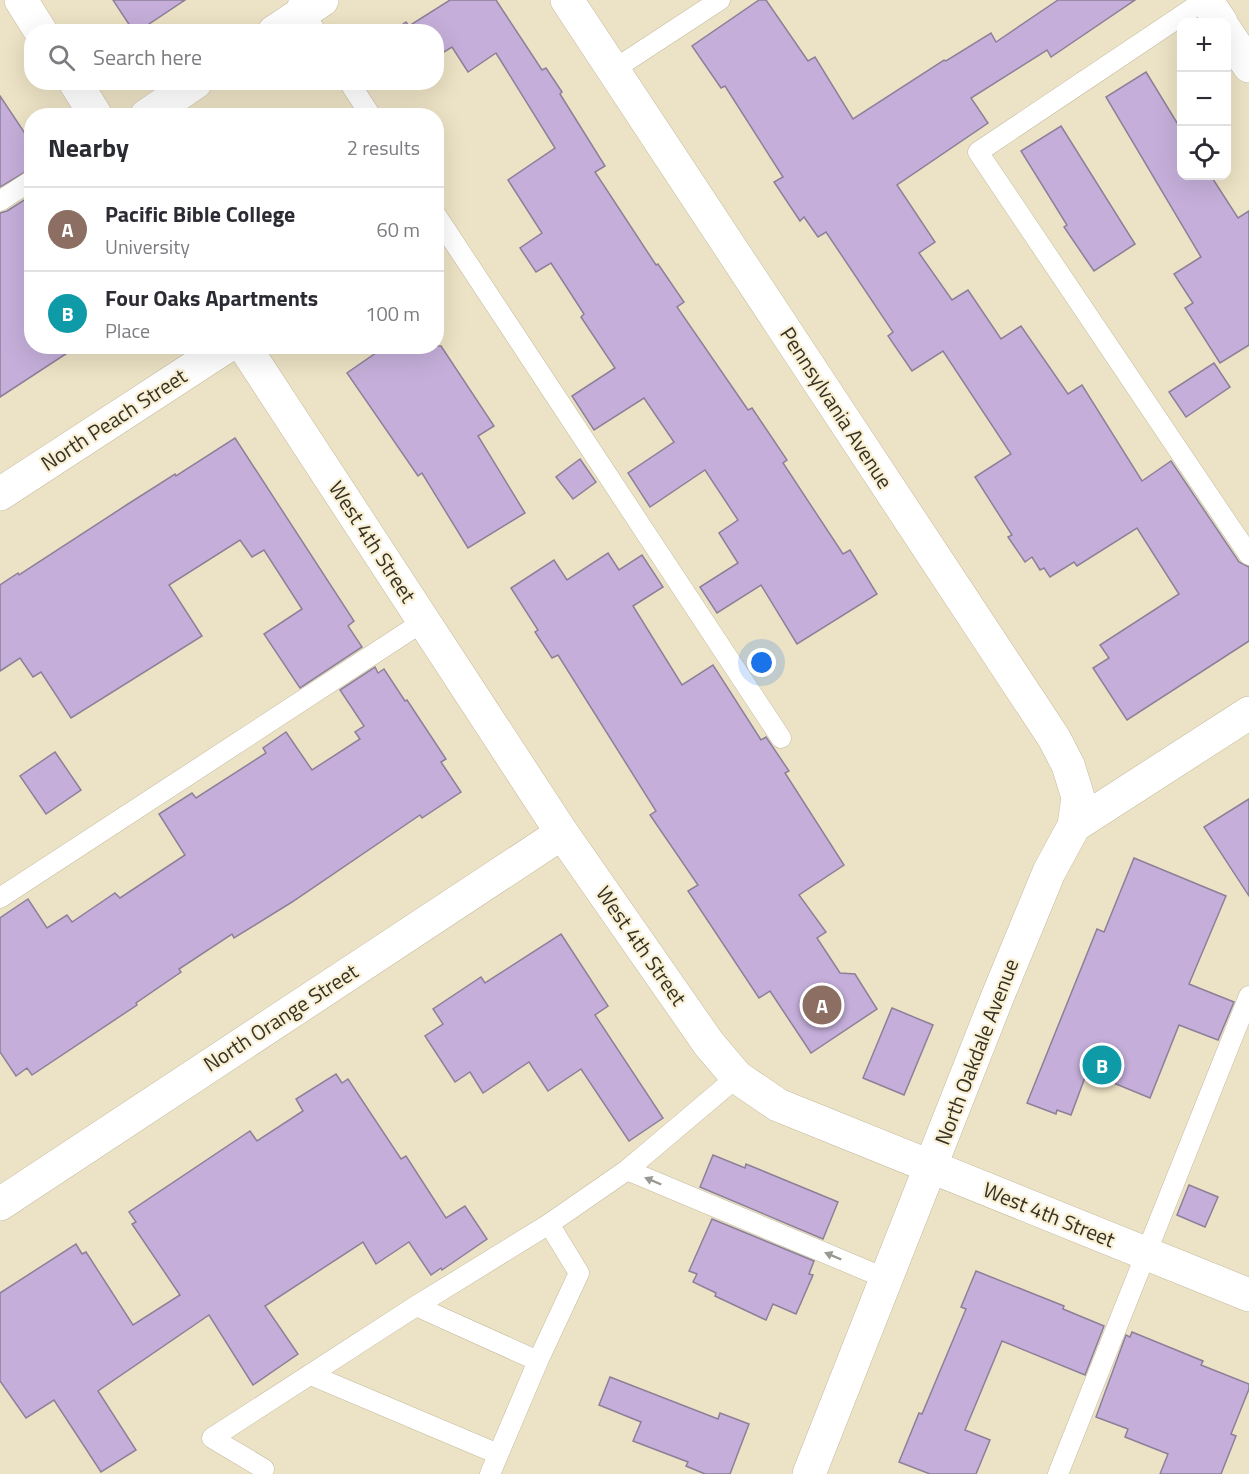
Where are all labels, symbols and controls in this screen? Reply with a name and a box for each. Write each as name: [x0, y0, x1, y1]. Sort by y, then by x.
map controls: [1177, 18, 1231, 180]
button: +: [1177, 18, 1231, 72]
search box: [24, 24, 444, 90]
text: Search here: [93, 40, 202, 74]
icon: search: [45, 41, 78, 74]
button: −: [1177, 72, 1231, 126]
button: locate: [1177, 126, 1231, 180]
text: Nearby: [48, 128, 129, 167]
text: 2 results: [347, 132, 420, 163]
text: Pacific Bible College: [105, 197, 295, 231]
text: A: [61, 214, 74, 245]
text: 60 m: [376, 214, 420, 245]
text: University: [105, 231, 190, 262]
text: Four Oaks Apartments: [105, 281, 318, 315]
text: B: [61, 298, 74, 329]
text: 100 m: [365, 298, 420, 329]
text: Place: [105, 315, 150, 346]
street label: Pennsylvania Avenue: [772, 320, 901, 495]
street label: North Peach Street: [34, 360, 193, 478]
street label: West 4th Street: [321, 474, 425, 609]
your location: [747, 648, 776, 677]
street label: West 4th Street: [589, 879, 695, 1012]
street label: North Oakdale Avenue: [926, 954, 1026, 1149]
street label: North Orange Street: [197, 955, 365, 1079]
pin: A: [802, 982, 842, 1028]
pin: B: [1082, 1042, 1122, 1088]
street label: West 4th Street: [979, 1173, 1121, 1255]
one-way arrow: [644, 1176, 662, 1185]
one-way arrow: [823, 1251, 841, 1261]

